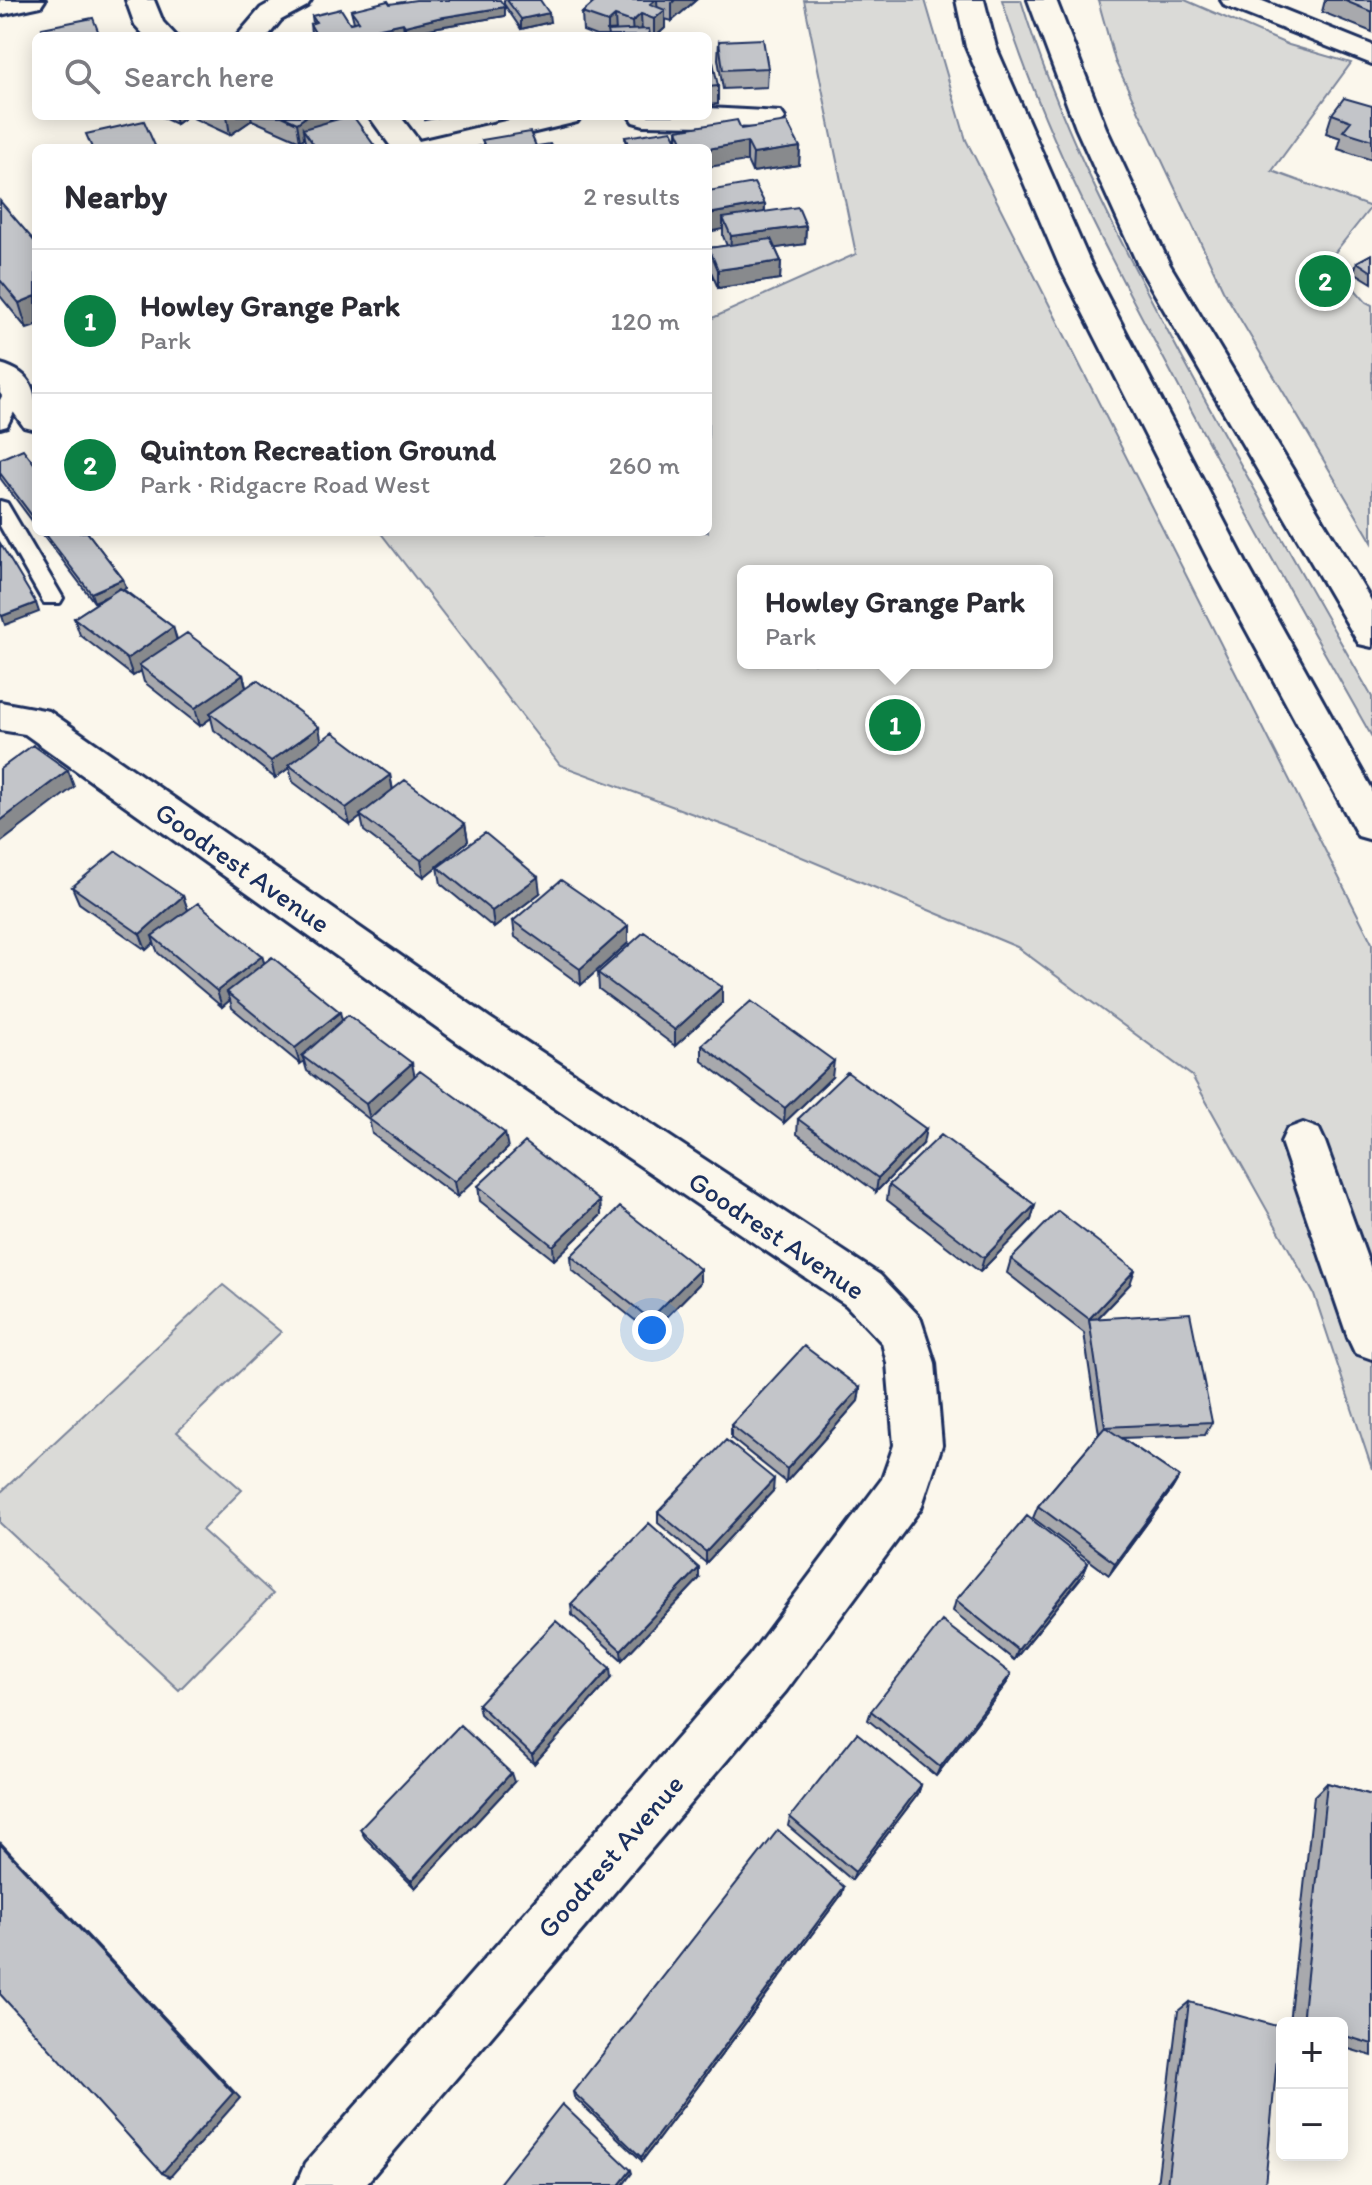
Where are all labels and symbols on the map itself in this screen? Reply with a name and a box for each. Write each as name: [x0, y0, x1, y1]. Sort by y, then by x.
pin: 2: [1299, 251, 1351, 311]
pin: 1: [869, 695, 921, 755]
street label: Goodrest Avenue: [149, 794, 337, 940]
street label: Goodrest Avenue: [682, 1163, 872, 1307]
your location: [632, 1310, 672, 1350]
street label: Goodrest Avenue: [530, 1767, 690, 1945]

